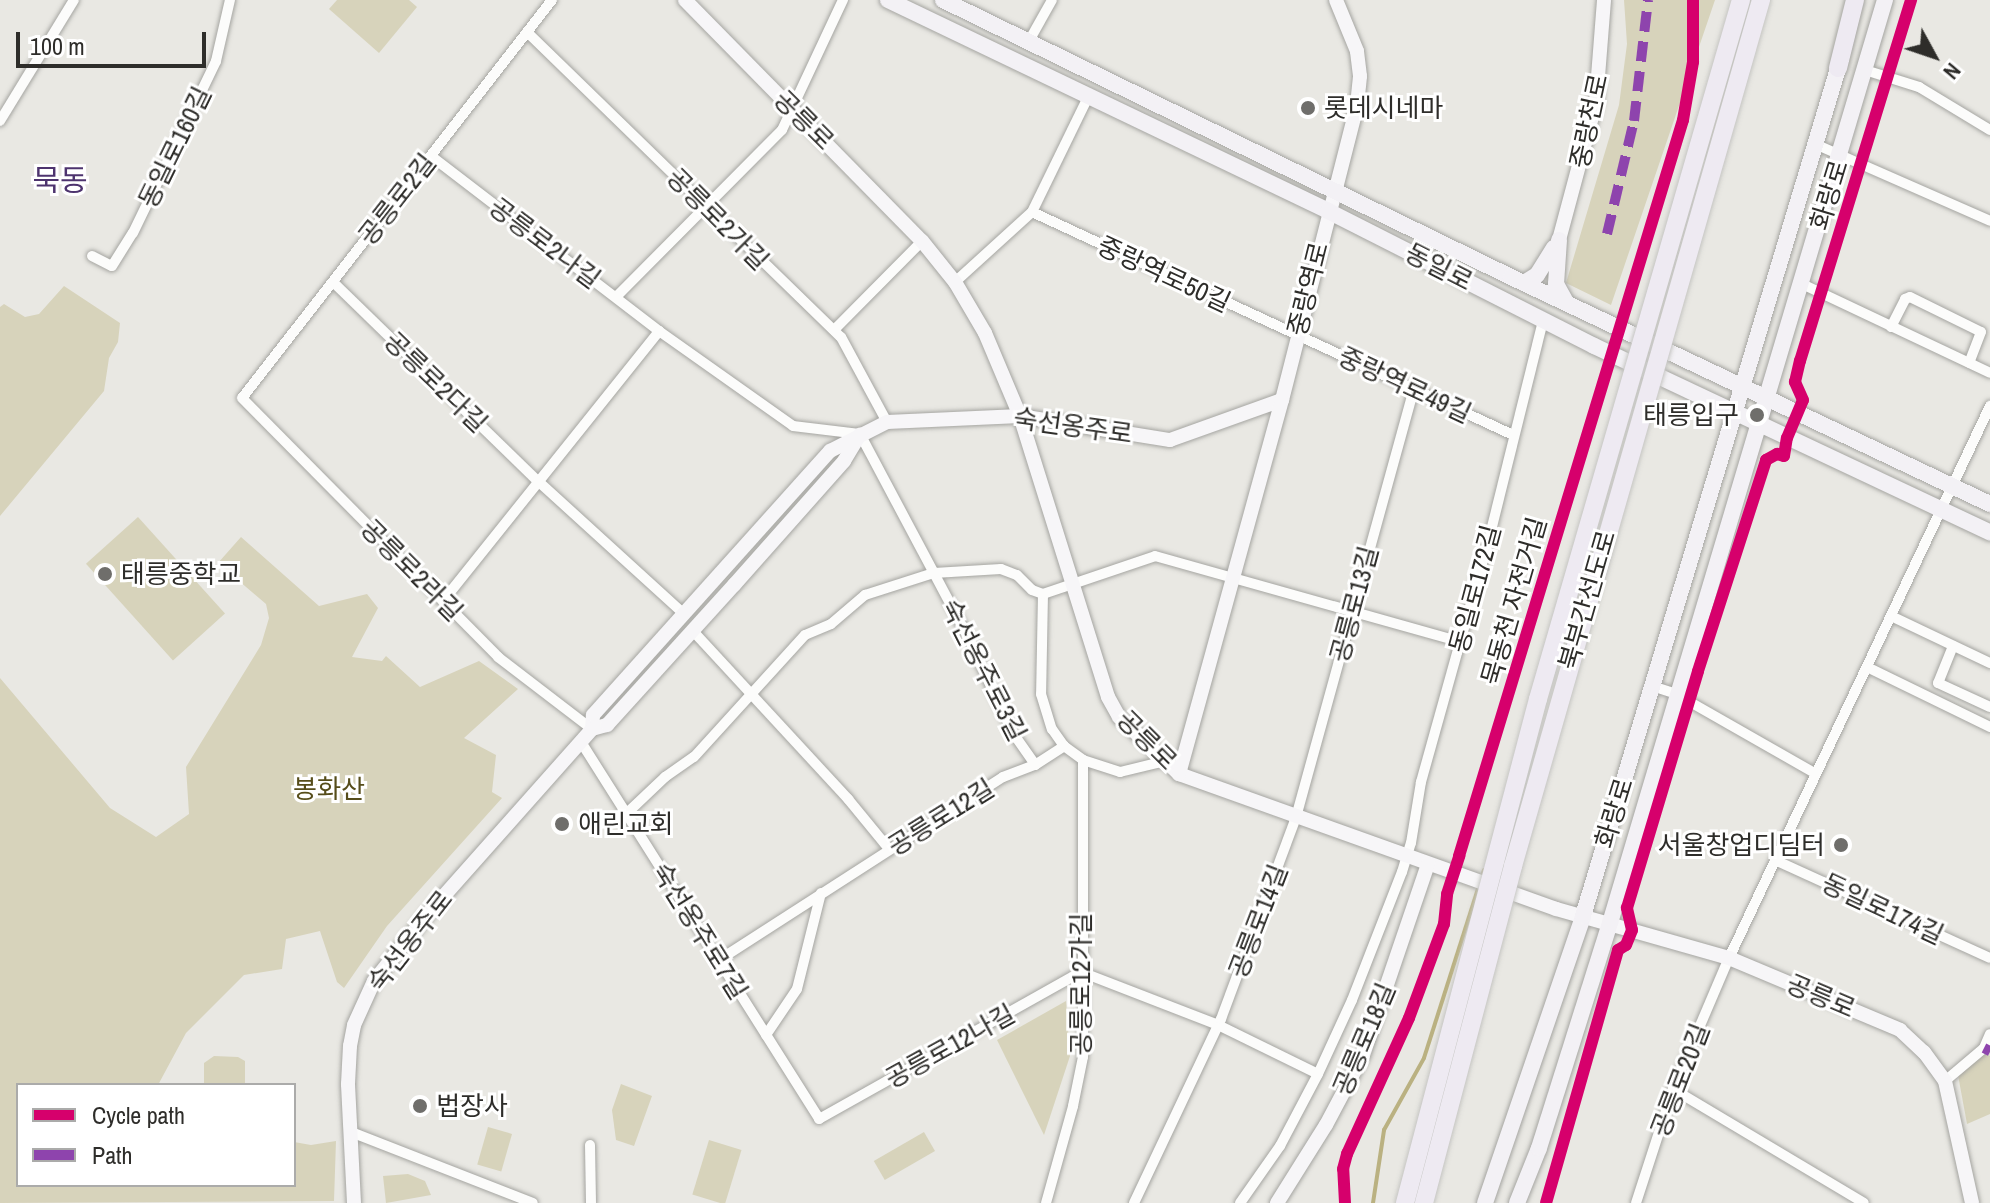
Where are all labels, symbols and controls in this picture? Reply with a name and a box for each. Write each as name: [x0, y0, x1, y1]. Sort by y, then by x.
scale bar: [20, 16, 210, 66]
north arrow: [1894, 16, 1974, 96]
text: 100 m: [30, 30, 85, 62]
text: N: [1937, 57, 1968, 86]
street label: 중랑천로: [1564, 71, 1614, 171]
street label: 동일로160길: [132, 81, 218, 213]
street label: 공릉로: [768, 84, 840, 156]
place label: 롯데시네마: [1324, 92, 1444, 124]
marker: 롯데시네마: [1299, 99, 1317, 117]
street label: 공릉로2길: [352, 147, 442, 251]
street label: 화랑로: [1804, 156, 1854, 234]
street label: 공릉로2가길: [660, 161, 776, 277]
district label: 묵동: [32, 162, 88, 198]
street label: 공릉로2나길: [483, 191, 607, 295]
street label: 중랑역로50길: [1092, 230, 1236, 318]
street label: 동일로: [1400, 237, 1478, 297]
street label: 중랑역로: [1281, 239, 1335, 339]
street label: 공릉로2다길: [378, 325, 494, 439]
street label: 중랑역로49길: [1333, 341, 1477, 429]
place label: 태릉입구: [1643, 399, 1739, 431]
street label: 숙선옹주로: [1012, 402, 1134, 450]
marker: 태릉입구: [1746, 404, 1768, 426]
street label: 공릉로2라길: [354, 512, 470, 628]
street label: 묵동천 자전거길: [1475, 513, 1553, 689]
street label: 동일로172길: [1443, 522, 1507, 656]
street label: 북부간선도로: [1552, 527, 1622, 673]
street label: 공릉로13길: [1323, 542, 1385, 666]
place label: 태릉중학교: [121, 558, 241, 590]
marker: 태릉중학교: [96, 565, 114, 583]
street label: 숙선옹주로3길: [935, 594, 1033, 746]
street label: 공릉로: [1111, 704, 1183, 776]
street label: 공릉로12길: [882, 772, 1000, 862]
park label: 봉화산: [293, 773, 365, 805]
street label: 화랑로: [1589, 774, 1639, 852]
place label: 애린교회: [578, 808, 674, 840]
marker: 애린교회: [553, 815, 571, 833]
place label: 서울창업디딤터: [1658, 829, 1825, 861]
marker: 서울창업디딤터: [1832, 836, 1850, 854]
street label: 숙선옹주로7길: [646, 857, 754, 1005]
street label: 공릉로14길: [1222, 860, 1294, 982]
street label: 동일로174길: [1817, 867, 1949, 951]
street label: 숙선옹주로: [361, 884, 459, 998]
street label: 공릉로12가길: [1065, 912, 1097, 1056]
street label: 공릉로: [1782, 968, 1860, 1024]
street label: 공릉로18길: [1326, 978, 1402, 1100]
street label: 공릉로12나길: [880, 998, 1020, 1094]
street label: 공릉로20길: [1644, 1019, 1716, 1141]
legend: [16, 1083, 296, 1187]
place label: 법장사: [436, 1090, 508, 1122]
marker: 법장사: [411, 1097, 429, 1115]
text: Cycle path: [92, 1099, 185, 1131]
text: Path: [92, 1139, 133, 1171]

